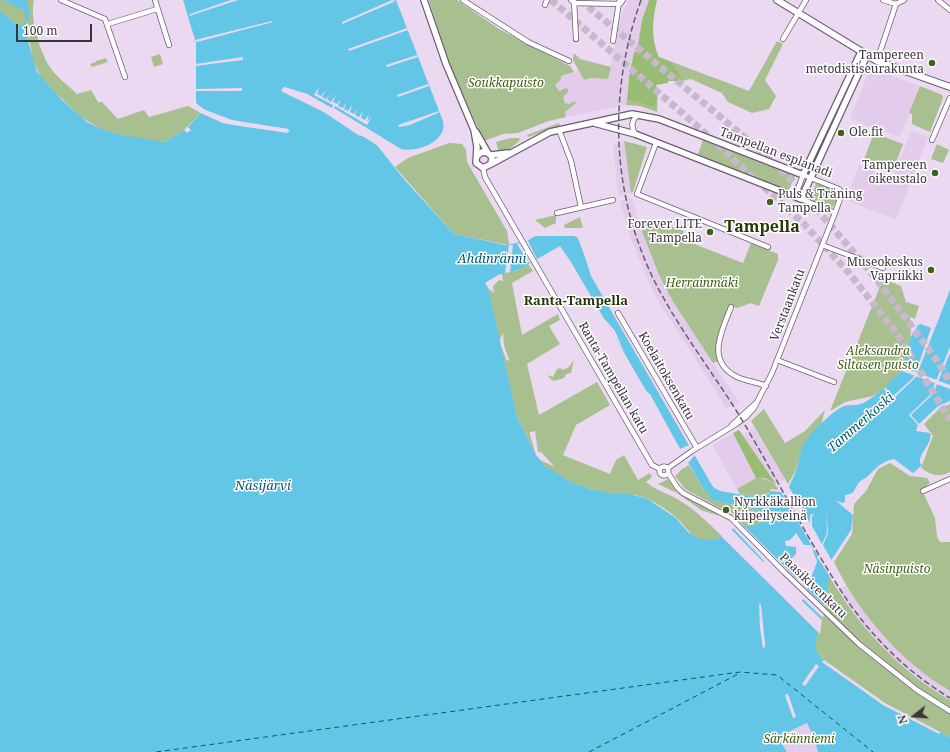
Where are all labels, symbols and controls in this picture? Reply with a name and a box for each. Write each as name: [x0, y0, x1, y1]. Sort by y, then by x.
scale bar: [18, 16, 94, 42]
text: 100 m: [23, 22, 58, 39]
place label: Tampereen metodistiseurakunta: [805, 49, 924, 77]
marker: Tampereen metodistiseurakunta: [927, 58, 937, 68]
park label: Soukkapuisto: [468, 77, 544, 91]
street label: Tampellan esplanadi: [718, 125, 834, 181]
place label: Ole.fit: [849, 126, 883, 140]
marker: Ole.fit: [836, 128, 846, 138]
place label: Tampereen oikeustalo: [862, 159, 927, 187]
marker: Tampereen oikeustalo: [930, 168, 940, 178]
place label: Puls & Träning Tampella: [778, 188, 862, 216]
marker: Puls & Träning Tampella: [765, 197, 775, 207]
district label: Tampella: [724, 217, 800, 237]
place label: Forever LITE Tampella: [628, 218, 702, 246]
marker: Forever LITE Tampella: [705, 227, 715, 237]
water label: Ahdinränni: [457, 251, 527, 267]
place label: Museokeskus Vapriikki: [847, 256, 923, 284]
marker: Museokeskus Vapriikki: [926, 265, 936, 275]
street label: Verstaankatu: [768, 267, 808, 343]
park label: Herrainmäki: [666, 277, 738, 291]
district label: Ranta-Tampella: [524, 293, 628, 309]
street label: Ranta-Tampellan katu: [575, 320, 651, 436]
street label: Koelaitoksenkatu: [635, 329, 697, 423]
park label: Aleksandra Siltasen puisto: [837, 345, 919, 373]
water label: Tammerkoski: [825, 390, 897, 456]
water label: Näsijärvi: [235, 478, 291, 494]
place label: Nyrkkäkallion kiipeilyseinä: [734, 496, 816, 524]
marker: Nyrkkäkallion kiipeilyseinä: [721, 505, 731, 515]
street label: Paasikivenkatu: [776, 550, 850, 622]
park label: Näsinpuisto: [863, 563, 931, 577]
north arrow: [894, 696, 934, 736]
text: N: [894, 713, 910, 726]
park label: Särkänniemi: [763, 733, 835, 747]

